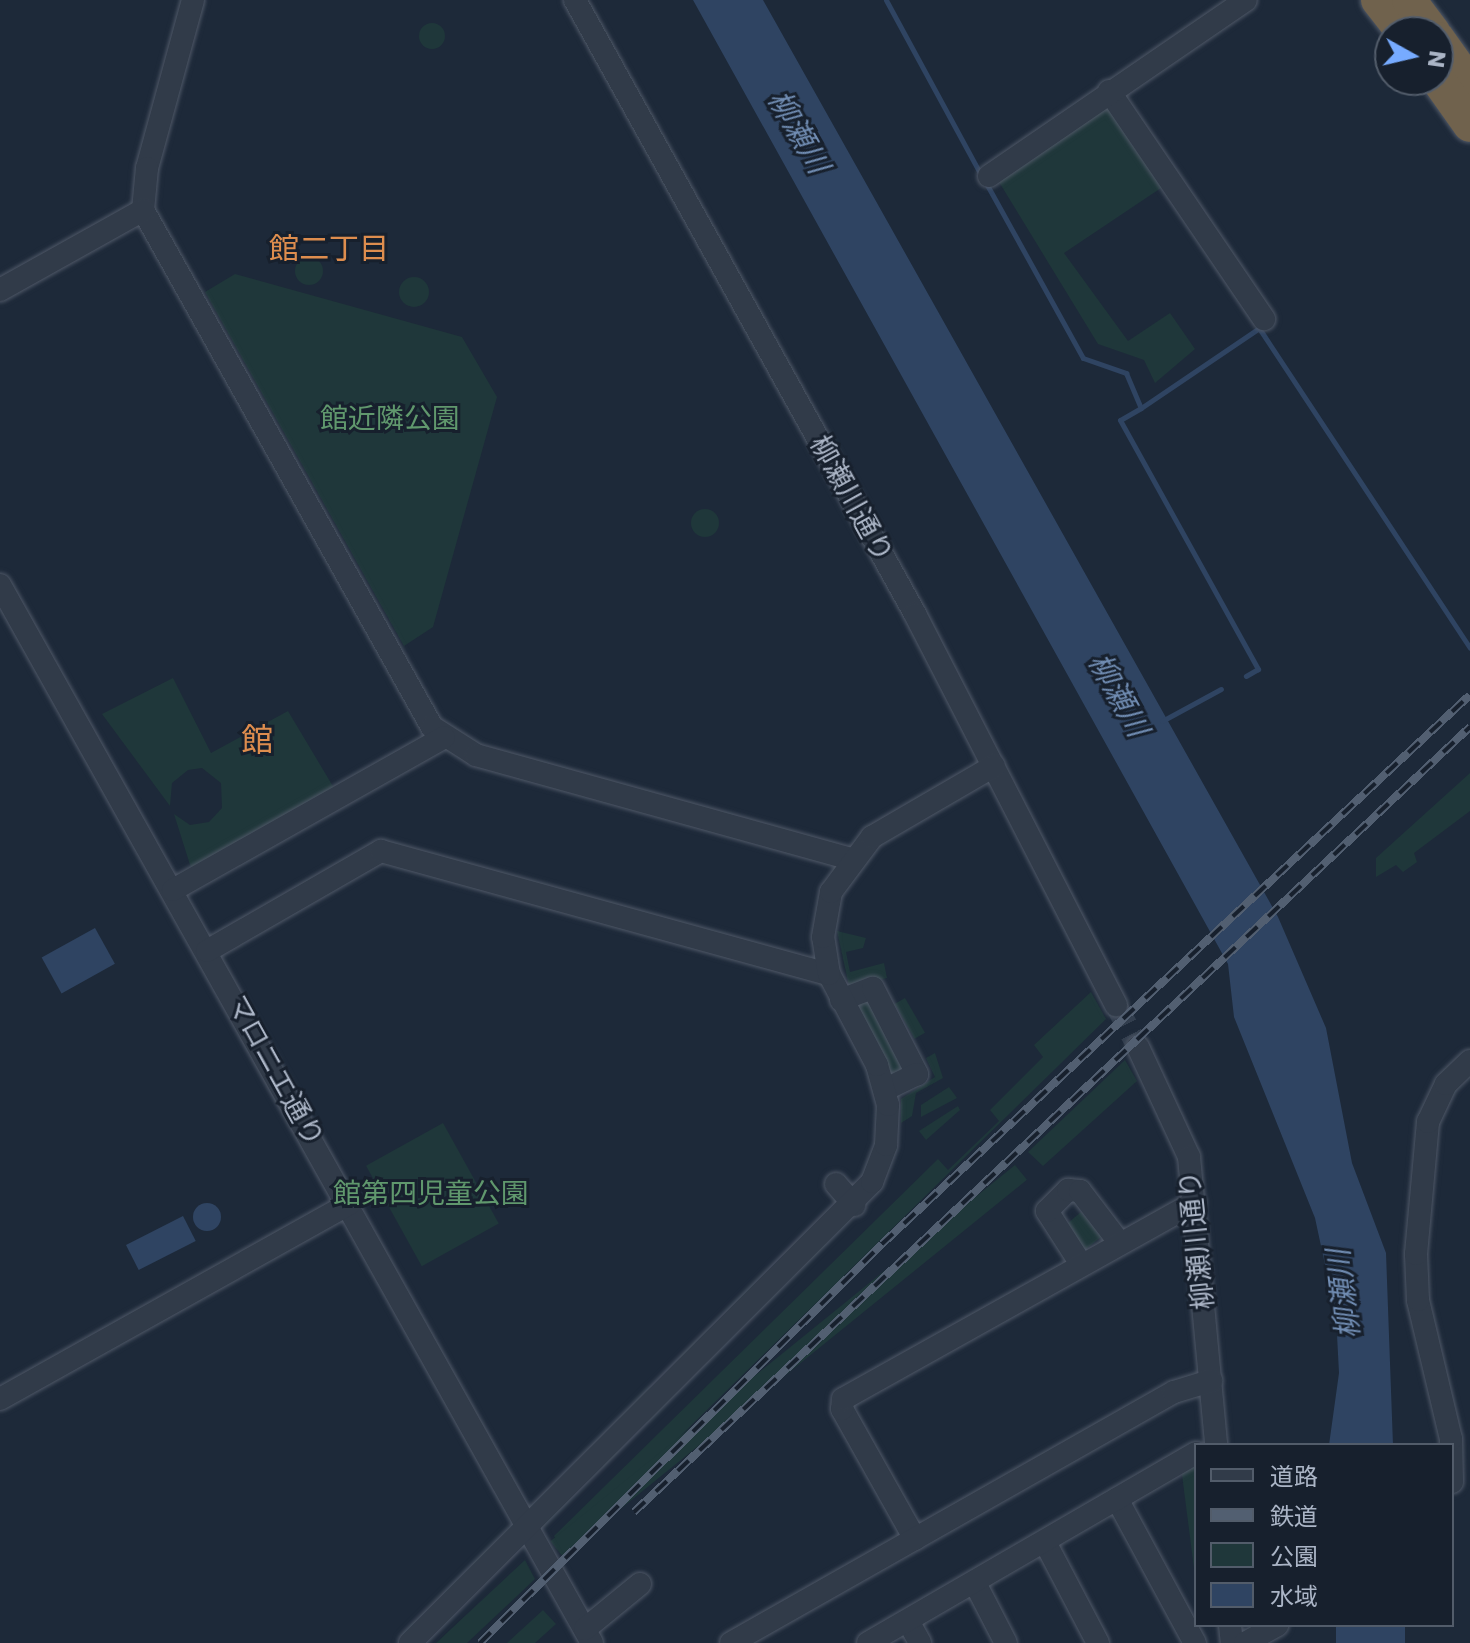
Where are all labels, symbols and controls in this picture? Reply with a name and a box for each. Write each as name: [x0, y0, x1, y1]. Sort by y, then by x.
north arrow: [1374, 16, 1454, 96]
text: N: [1420, 49, 1453, 69]
water label: 柳瀬川: [760, 84, 836, 180]
district label: 館二丁目: [269, 231, 389, 267]
park label: 館近隣公園: [320, 402, 460, 436]
street label: 柳瀬川通り: [802, 430, 900, 568]
water label: 柳瀬川: [1080, 647, 1156, 743]
district label: 館: [241, 721, 273, 759]
street label: マロニエ通り: [220, 989, 330, 1153]
street label: 柳瀬川通り: [1173, 1169, 1221, 1311]
park label: 館第四児童公園: [333, 1177, 529, 1211]
water label: 柳瀬川: [1321, 1247, 1367, 1341]
legend: [1194, 1443, 1454, 1627]
text: 道路: [1270, 1460, 1318, 1493]
text: 鉄道: [1270, 1500, 1318, 1533]
text: 公園: [1270, 1540, 1318, 1573]
text: 水域: [1270, 1580, 1318, 1613]

